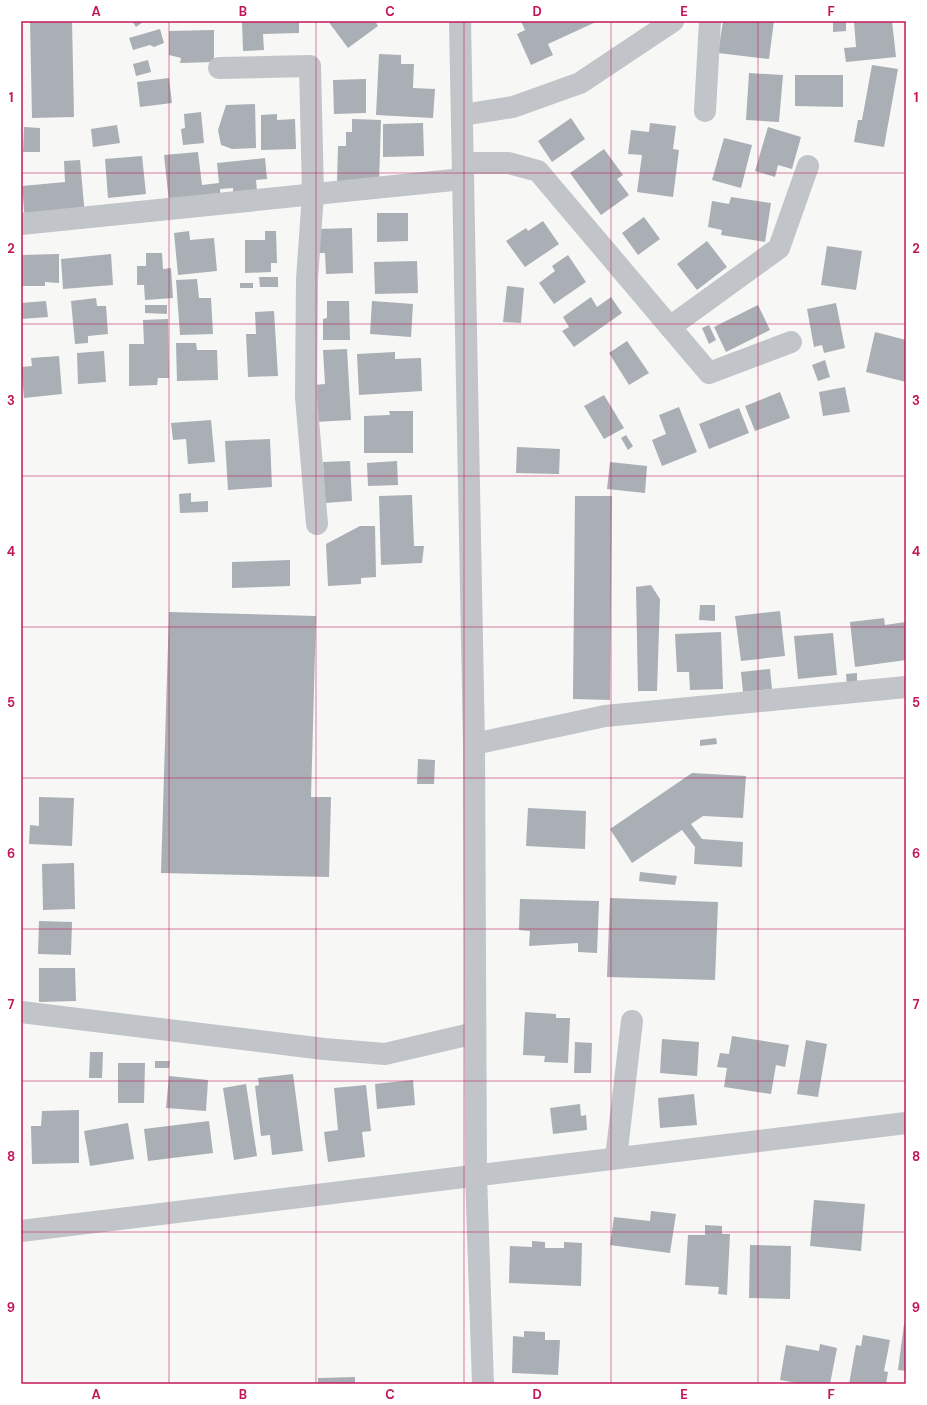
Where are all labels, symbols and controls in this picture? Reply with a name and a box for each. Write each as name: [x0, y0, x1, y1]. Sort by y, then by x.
text: A: [91, 3, 101, 20]
text: B: [239, 3, 247, 20]
text: C: [385, 3, 395, 20]
text: D: [532, 3, 542, 20]
text: E: [680, 3, 688, 20]
text: F: [827, 3, 835, 20]
text: 1: [9, 89, 13, 106]
text: 1: [914, 89, 918, 106]
text: 2: [7, 240, 15, 257]
text: 2: [912, 240, 920, 257]
text: 3: [7, 392, 15, 409]
text: 3: [912, 392, 920, 409]
text: 4: [7, 543, 15, 560]
text: 4: [912, 543, 920, 560]
text: 5: [7, 694, 15, 711]
text: 5: [912, 694, 920, 711]
text: 6: [7, 845, 15, 862]
text: 6: [912, 845, 920, 862]
text: 7: [8, 996, 15, 1013]
text: 7: [913, 996, 920, 1013]
text: 8: [7, 1148, 15, 1165]
text: 8: [912, 1148, 920, 1165]
text: 9: [7, 1299, 15, 1316]
text: 9: [912, 1299, 920, 1316]
text: A: [91, 1386, 101, 1403]
text: B: [239, 1386, 247, 1403]
text: C: [385, 1386, 395, 1403]
text: D: [532, 1386, 542, 1403]
text: E: [680, 1386, 688, 1403]
text: F: [827, 1386, 835, 1403]

